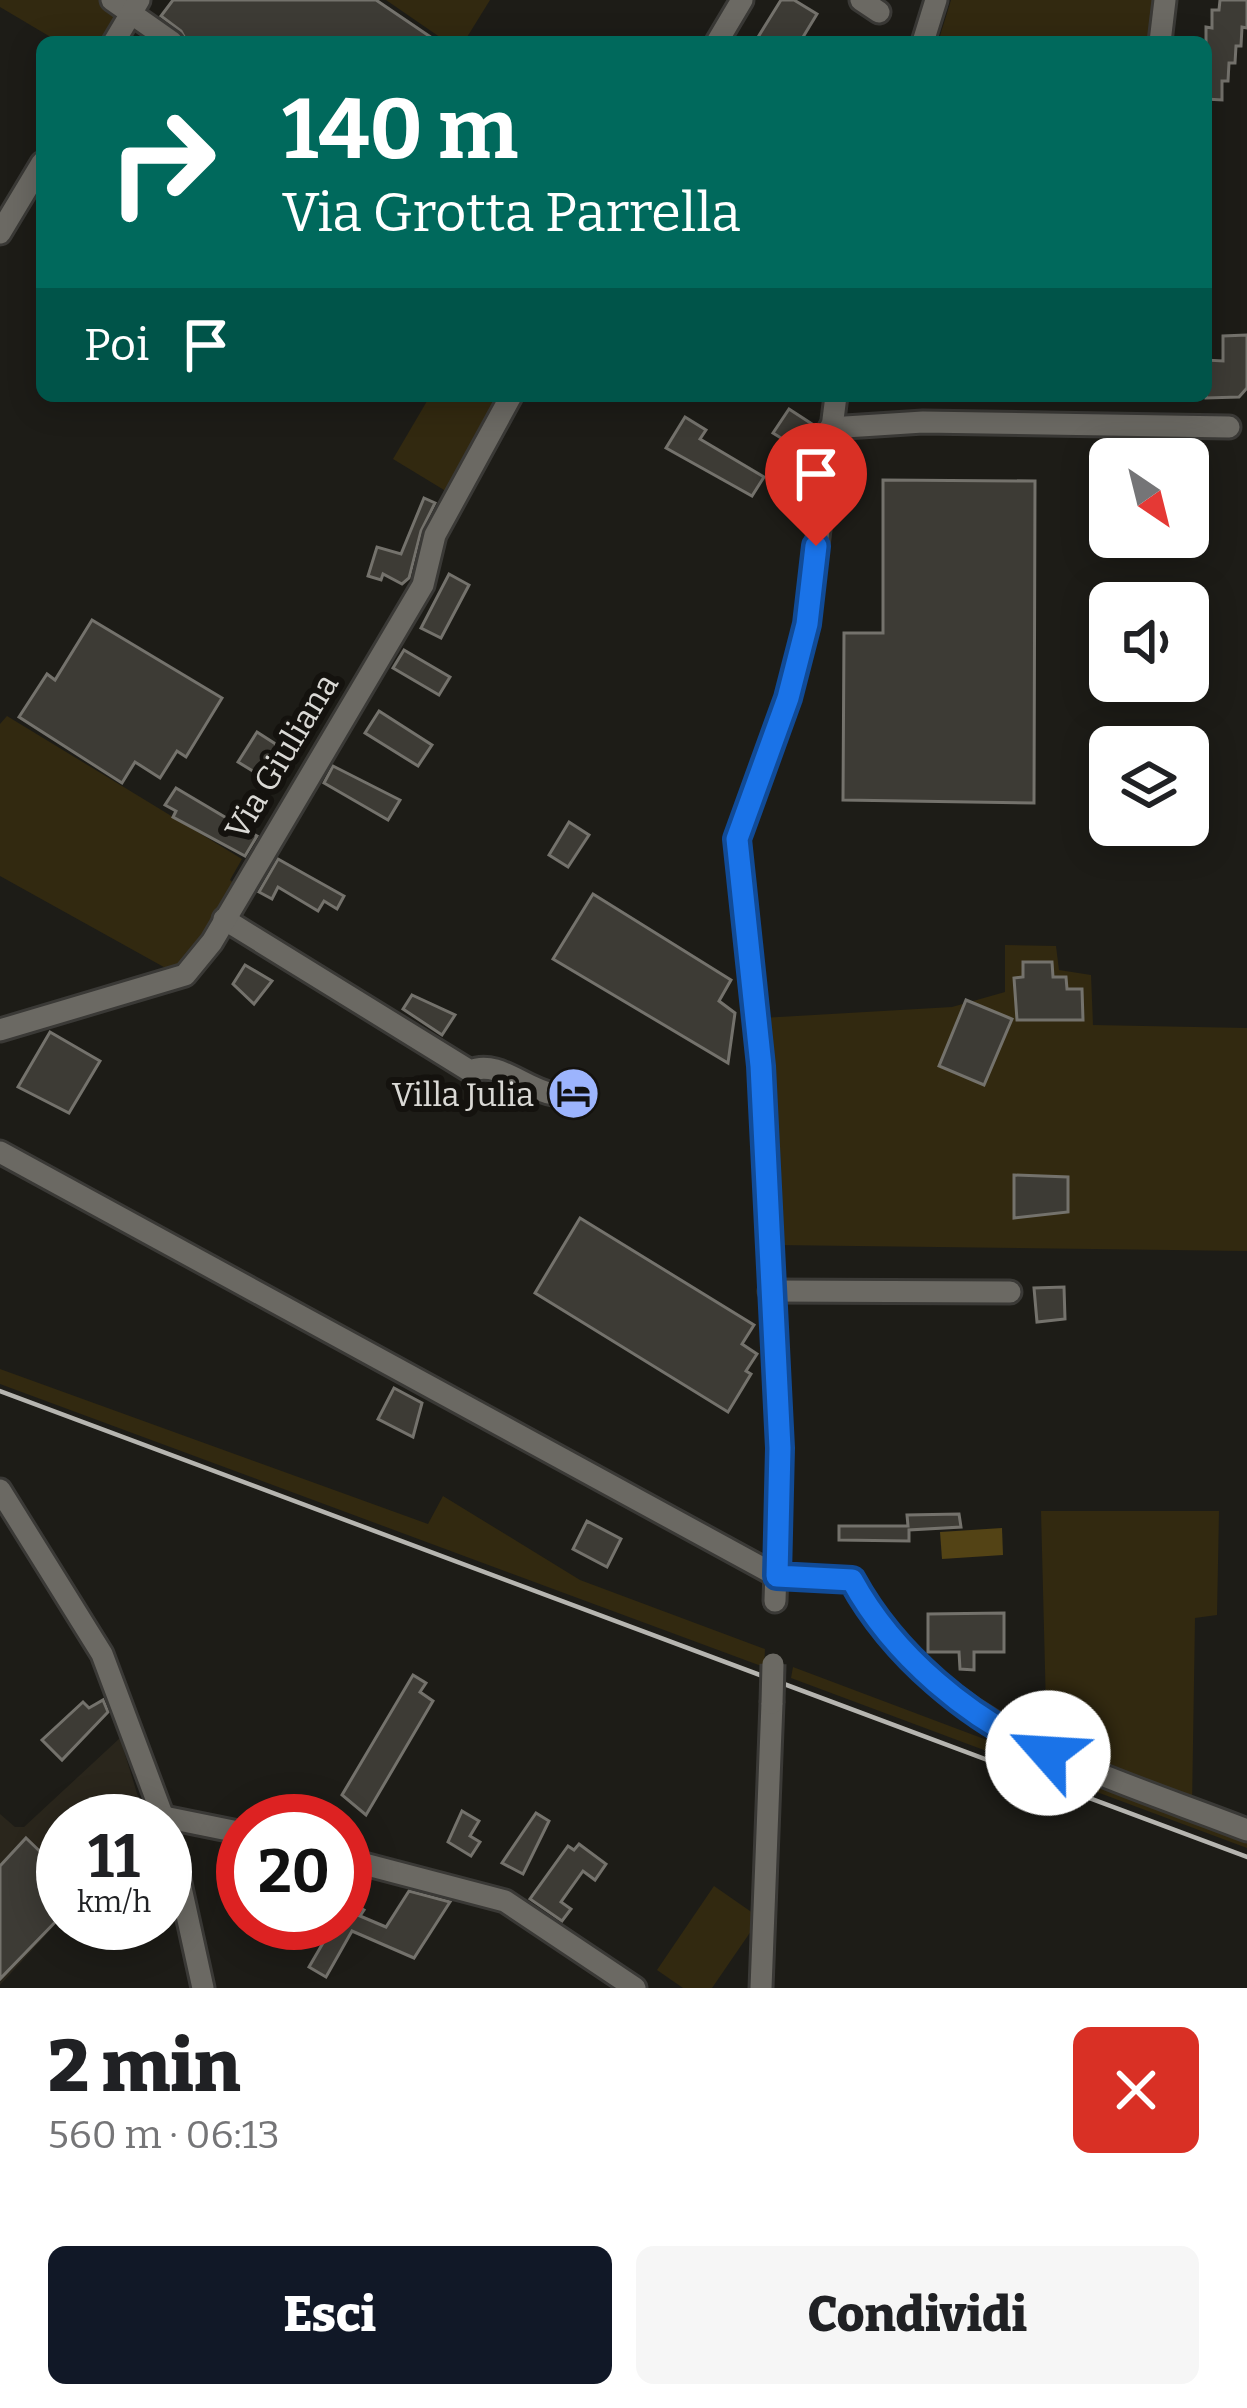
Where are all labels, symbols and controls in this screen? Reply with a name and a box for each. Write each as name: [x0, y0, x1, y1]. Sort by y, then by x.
text: 140 m: [282, 79, 518, 180]
icon: right: [84, 84, 240, 240]
text: Via Grotta Parrella: [282, 181, 741, 245]
icon: arrive: [173, 312, 239, 378]
text: Poi: [84, 318, 149, 372]
pin: [765, 423, 867, 546]
north arrow: [1089, 438, 1209, 558]
map controls: [1089, 438, 1209, 846]
icon: arrive: [783, 441, 849, 507]
button: sound: [1089, 582, 1209, 702]
street label: Via Giuliana: [217, 667, 347, 847]
button: layers: [1089, 726, 1209, 846]
hotel icon: Villa Julia: [545, 1066, 601, 1122]
place label: Villa Julia: [392, 1075, 534, 1115]
position arrow: [985, 1690, 1111, 1816]
speed limit sign: 20: [216, 1794, 372, 1950]
text: 11: [88, 1821, 140, 1893]
text: km/h: [77, 1884, 151, 1920]
text: 2 min: [48, 2024, 240, 2110]
button: close: [1073, 2027, 1199, 2153]
text: 560 m · 06:13: [48, 2112, 280, 2158]
button: Esci: [48, 2246, 612, 2384]
button: Condividi: [636, 2246, 1199, 2384]

